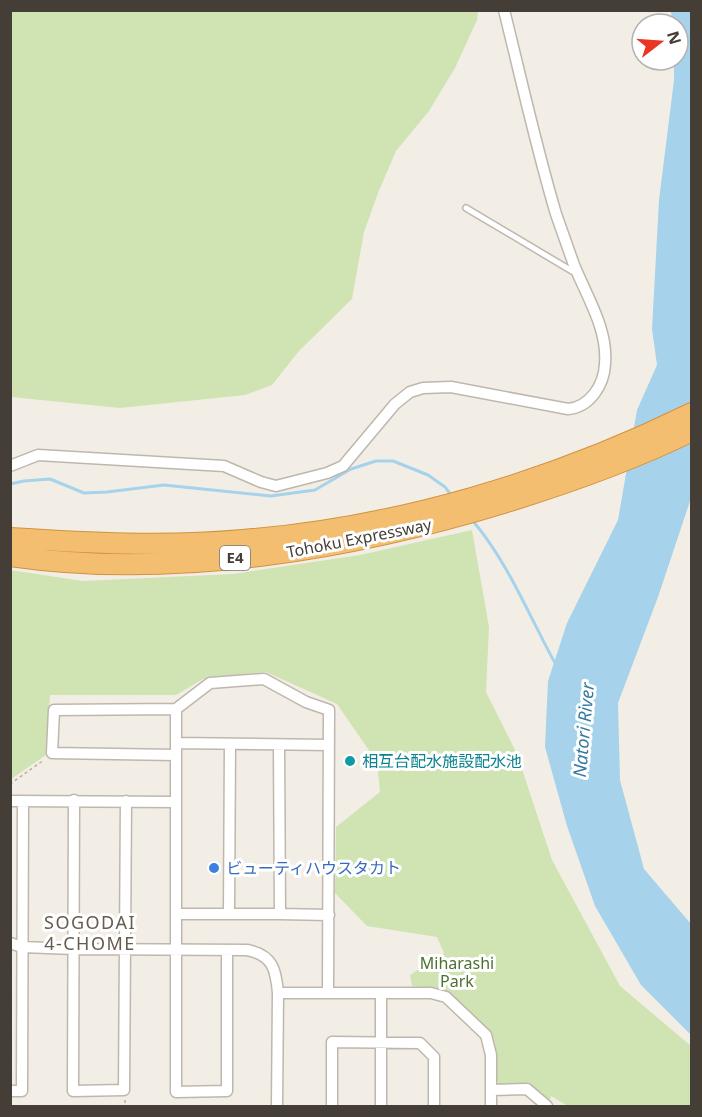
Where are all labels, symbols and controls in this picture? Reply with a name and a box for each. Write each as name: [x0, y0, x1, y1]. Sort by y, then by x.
north arrow: [630, 12, 690, 72]
text: N: [662, 28, 687, 47]
street label: Tohoku Expressway: [285, 513, 434, 563]
road number: E4: [220, 546, 250, 570]
water label: Natori River: [567, 681, 599, 778]
place label: 相互台配水施設配水池: [362, 750, 522, 772]
marker: 相互台配水施設配水池: [343, 754, 357, 768]
place label: ビューティハウスタカト: [226, 857, 401, 879]
marker: ビューティハウスタカト: [207, 861, 221, 875]
district label: SOGODAI 4-CHOME: [44, 910, 136, 955]
park label: Miharashi Park: [420, 952, 494, 992]

